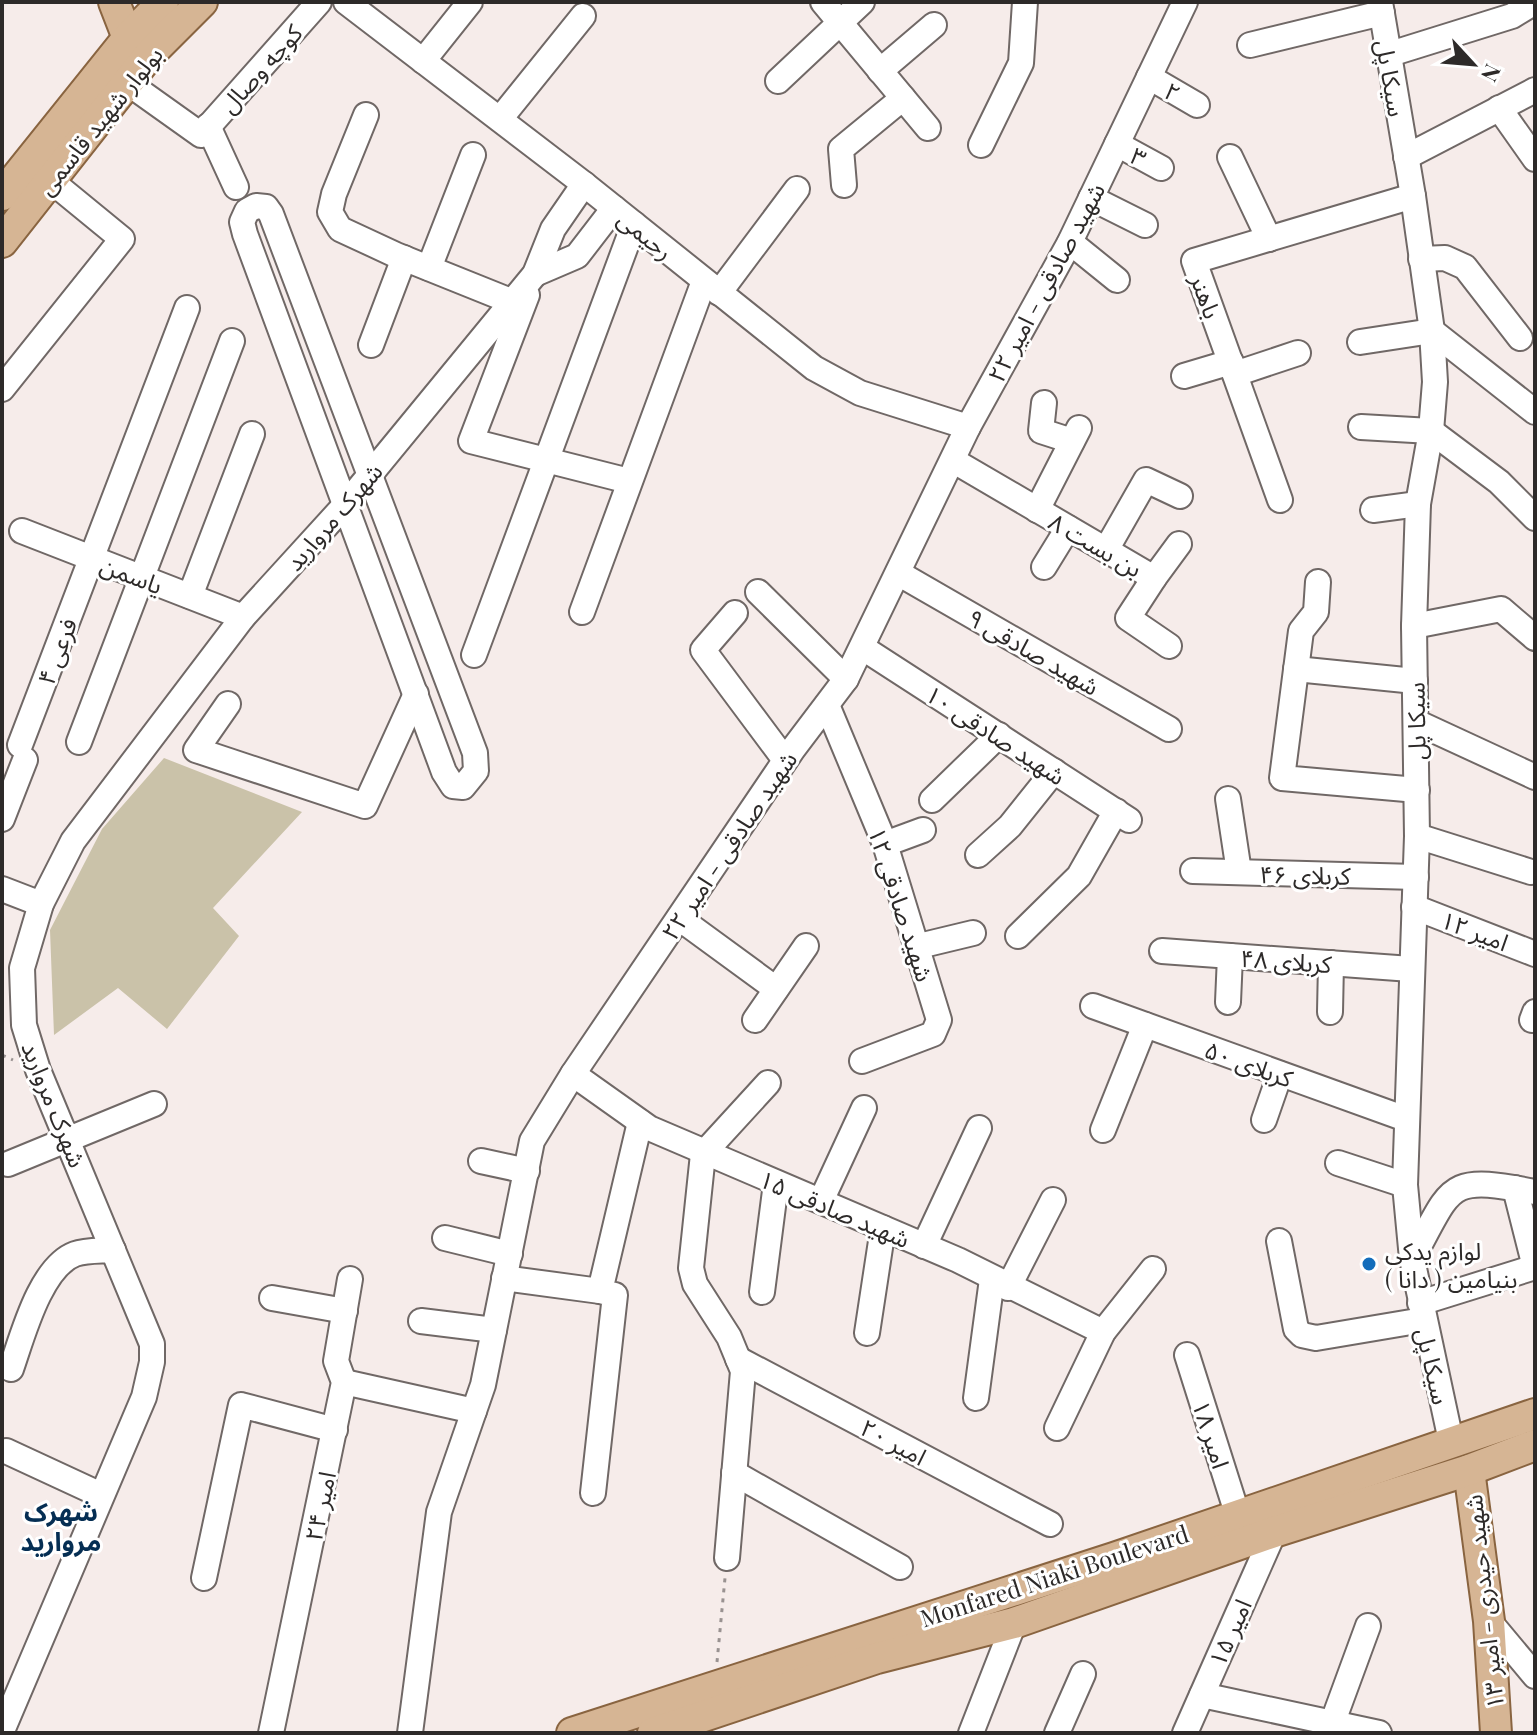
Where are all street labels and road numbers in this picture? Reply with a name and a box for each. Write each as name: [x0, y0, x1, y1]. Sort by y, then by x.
street label: کوچه وصال: [212, 16, 310, 120]
street label: سیکا پل: [1368, 37, 1414, 119]
street label: بولوار شهید قاسمی: [29, 39, 169, 201]
street label: ۲: [1159, 74, 1187, 108]
street label: ۳: [1125, 139, 1153, 173]
street label: شهید صادقی - امیر ۲۲: [979, 177, 1111, 387]
street label: رحیمی: [612, 202, 680, 266]
street label: باهنر: [1184, 268, 1230, 323]
street label: شهرک مروارید: [277, 455, 389, 577]
street label: بن بست ۸: [1044, 504, 1148, 584]
street label: یاسمن: [96, 548, 168, 600]
street label: شهید صادقی ۹: [962, 600, 1106, 702]
street label: فرعی ۴: [29, 613, 83, 689]
street label: شهید صادقی ۱۰: [920, 677, 1072, 791]
street label: سیکا پل: [1398, 682, 1433, 760]
street label: شهید صادقی - امیر ۲۲: [653, 744, 803, 946]
street label: شهید صادقی ۱۲: [862, 823, 942, 985]
street label: کربلای ۴۶: [1259, 857, 1352, 891]
street label: امير ۱۲: [1436, 902, 1514, 958]
street label: کربلای ۴۸: [1239, 941, 1334, 979]
street label: کربلای ۵۰: [1201, 1032, 1298, 1094]
street label: شهرک مروارید: [15, 1036, 95, 1172]
street label: شهید صادقی ۱۵: [755, 1162, 915, 1254]
street label: سیکا پل: [1409, 1325, 1458, 1408]
street label: امیر ۱۸: [1186, 1396, 1238, 1472]
street label: امیر ۲۰: [855, 1410, 933, 1472]
street label: امیر ۲۴: [296, 1468, 342, 1544]
street label: شهید حیدری - امیر ۱۳: [1456, 1493, 1510, 1711]
street label: Monfared Niaki Boulevard: [916, 1516, 1192, 1634]
street label: امیر ۱۵: [1200, 1593, 1258, 1671]

